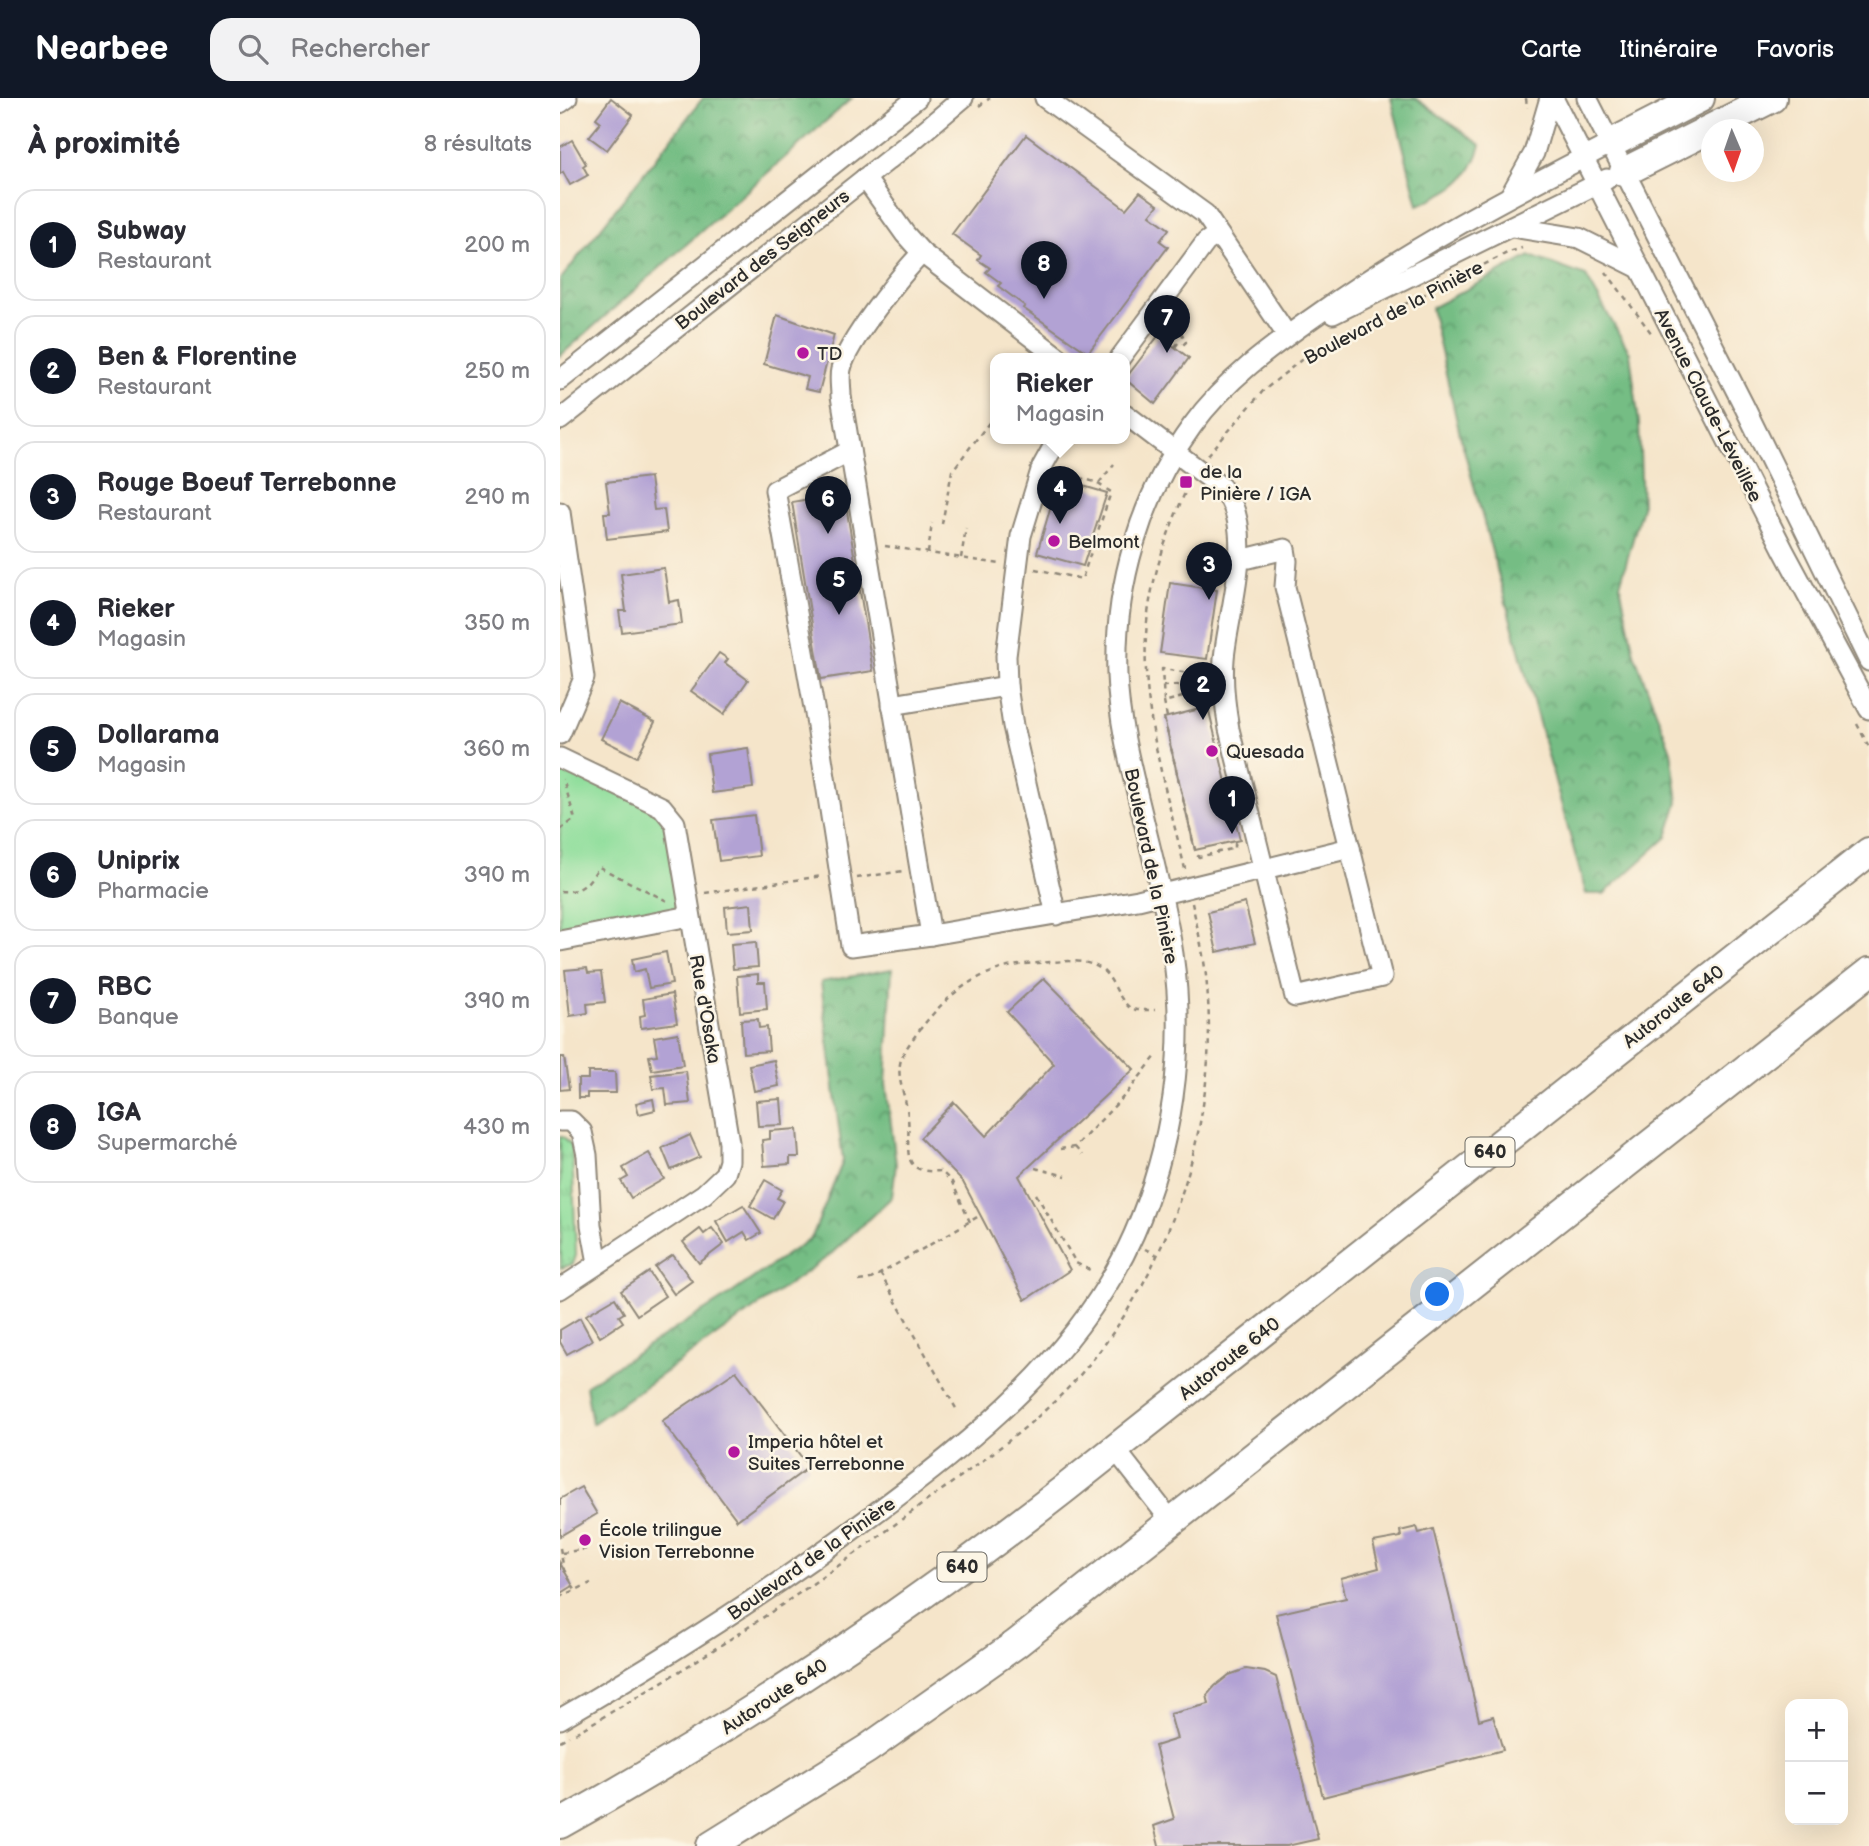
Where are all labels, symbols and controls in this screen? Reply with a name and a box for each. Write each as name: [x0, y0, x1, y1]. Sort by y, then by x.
search box: [210, 18, 700, 81]
text: Nearbee: [35, 29, 168, 69]
icon: search: [234, 30, 272, 68]
text: Rechercher: [290, 34, 430, 65]
text: Carte: [1521, 35, 1582, 64]
text: Itinéraire: [1620, 35, 1718, 64]
text: Favoris: [1756, 35, 1834, 64]
north arrow: [1701, 119, 1764, 182]
text: À proximité: [28, 126, 180, 162]
text: 8 résultats: [424, 130, 532, 158]
street label: Boulevard des Seigneurs: [671, 185, 855, 335]
text: Subway: [97, 216, 186, 247]
text: 1: [48, 231, 58, 259]
text: 200 m: [464, 231, 530, 259]
pin: 8: [1021, 241, 1067, 299]
text: Restaurant: [97, 247, 211, 275]
street label: Boulevard de la Pinière: [1300, 256, 1487, 370]
pin: 7: [1144, 295, 1190, 353]
street label: Avenue Claude-Léveillée: [1649, 305, 1767, 506]
text: Ben & Florentine: [97, 342, 297, 373]
place label: TD: [817, 343, 842, 366]
marker: TD: [795, 345, 811, 361]
popup: [990, 353, 1130, 444]
text: 2: [46, 357, 60, 385]
text: 250 m: [464, 357, 530, 385]
text: Rieker: [1016, 369, 1093, 400]
text: Restaurant: [97, 373, 211, 401]
text: Magasin: [1016, 400, 1104, 428]
place label: de la Pinière / IGA: [1200, 461, 1311, 506]
pin: 4: [1037, 466, 1083, 524]
text: Rouge Boeuf Terrebonne: [97, 468, 396, 499]
marker: de la Pinière / IGA: [1178, 474, 1194, 490]
pin: 6: [805, 476, 851, 534]
text: 3: [46, 483, 60, 511]
text: 290 m: [464, 483, 530, 511]
text: Restaurant: [97, 499, 211, 527]
place label: Belmont: [1068, 531, 1140, 554]
marker: Belmont: [1046, 533, 1062, 549]
pin: 3: [1186, 542, 1232, 600]
pin: 5: [816, 557, 862, 615]
text: Rieker: [97, 594, 175, 625]
text: 4: [46, 609, 60, 637]
text: 350 m: [464, 609, 530, 637]
text: Magasin: [97, 625, 186, 653]
pin: 2: [1180, 662, 1226, 720]
text: Dollarama: [97, 720, 220, 751]
text: 5: [46, 735, 60, 763]
text: 360 m: [463, 735, 530, 763]
place label: Quesada: [1226, 741, 1304, 764]
marker: Quesada: [1204, 743, 1220, 759]
text: Magasin: [97, 751, 186, 779]
street label: Boulevard de la Pinière: [1119, 766, 1183, 966]
pin: 1: [1209, 776, 1255, 834]
text: Uniprix: [97, 846, 180, 877]
text: 6: [46, 861, 60, 889]
text: 390 m: [464, 861, 530, 889]
text: Pharmacie: [97, 877, 209, 905]
street label: Rue d'Osaka: [684, 953, 725, 1065]
street label: Autoroute 640: [1619, 961, 1729, 1054]
text: RBC: [97, 972, 152, 1003]
text: 7: [47, 987, 59, 1015]
text: 390 m: [464, 987, 530, 1015]
text: Banque: [97, 1003, 179, 1031]
text: IGA: [97, 1098, 141, 1129]
text: 8: [46, 1113, 60, 1141]
text: 430 m: [463, 1113, 530, 1141]
text: Supermarché: [97, 1129, 238, 1157]
road number: 640: [1466, 1138, 1514, 1167]
your location: [1420, 1277, 1454, 1311]
street label: Autoroute 640: [1175, 1313, 1285, 1406]
place label: Imperia hôtel et Suites Terrebonne: [748, 1431, 905, 1476]
marker: Imperia hôtel et Suites Terrebonne: [726, 1444, 742, 1460]
street label: Boulevard de la Pinière: [723, 1493, 900, 1626]
place label: École trilingue Vision Terrebonne: [599, 1518, 755, 1564]
marker: École trilingue Vision Terrebonne: [577, 1532, 593, 1548]
road number: 640: [938, 1552, 986, 1582]
street label: Autoroute 640: [717, 1654, 832, 1740]
map controls: [1785, 1699, 1848, 1825]
button: +: [1785, 1699, 1848, 1762]
button: −: [1785, 1762, 1848, 1825]

